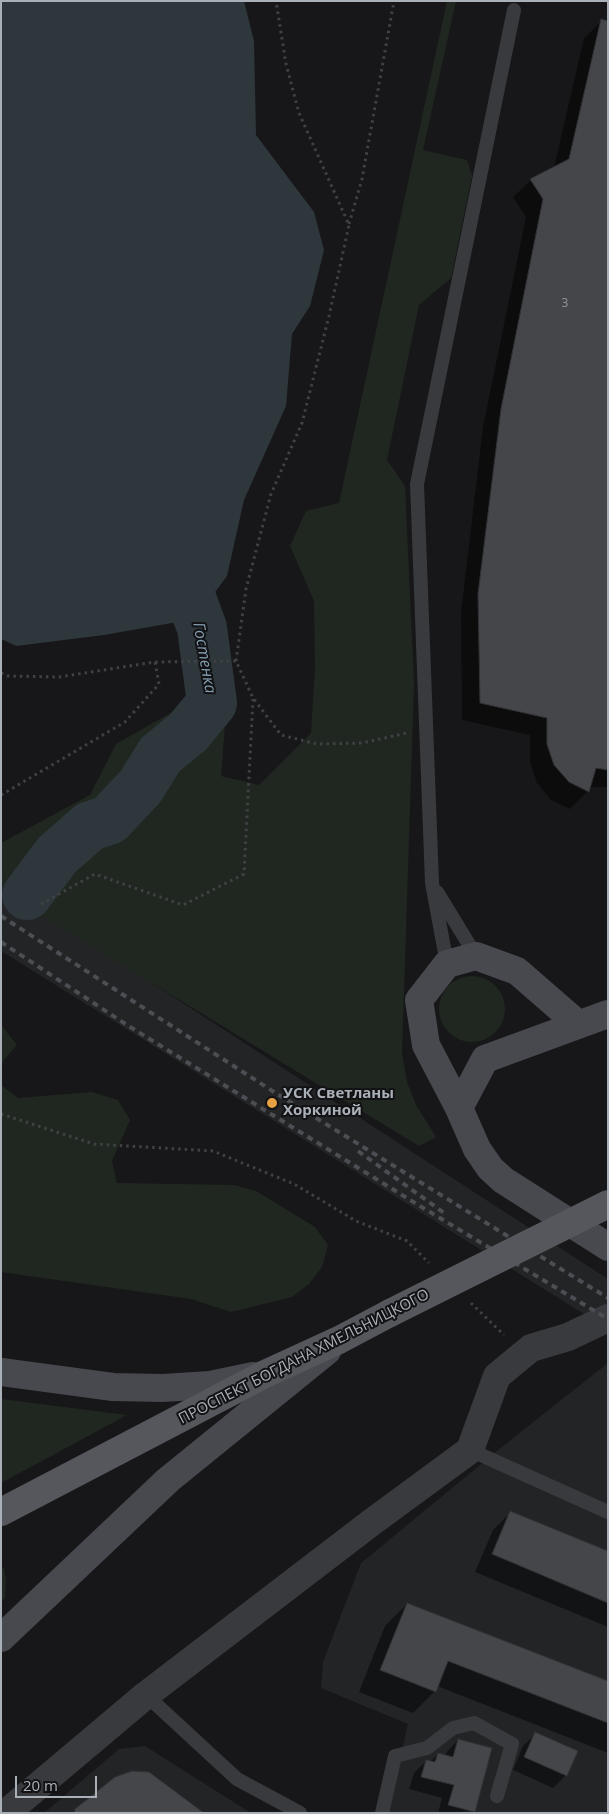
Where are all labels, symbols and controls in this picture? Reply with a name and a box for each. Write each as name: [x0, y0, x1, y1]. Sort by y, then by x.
house number: 3: [562, 297, 568, 311]
water label: Гостенка: [188, 621, 220, 695]
place label: УСК Светланы Хоркиной: [283, 1085, 394, 1120]
marker: УСК Светланы Хоркиной: [265, 1096, 279, 1110]
street label: ПРОСПЕКТ БОГДАНА ХМЕЛЬНИЦКОГО: [176, 1286, 432, 1428]
scale bar: [18, 1766, 100, 1798]
text: 20 m: [23, 1775, 58, 1795]

